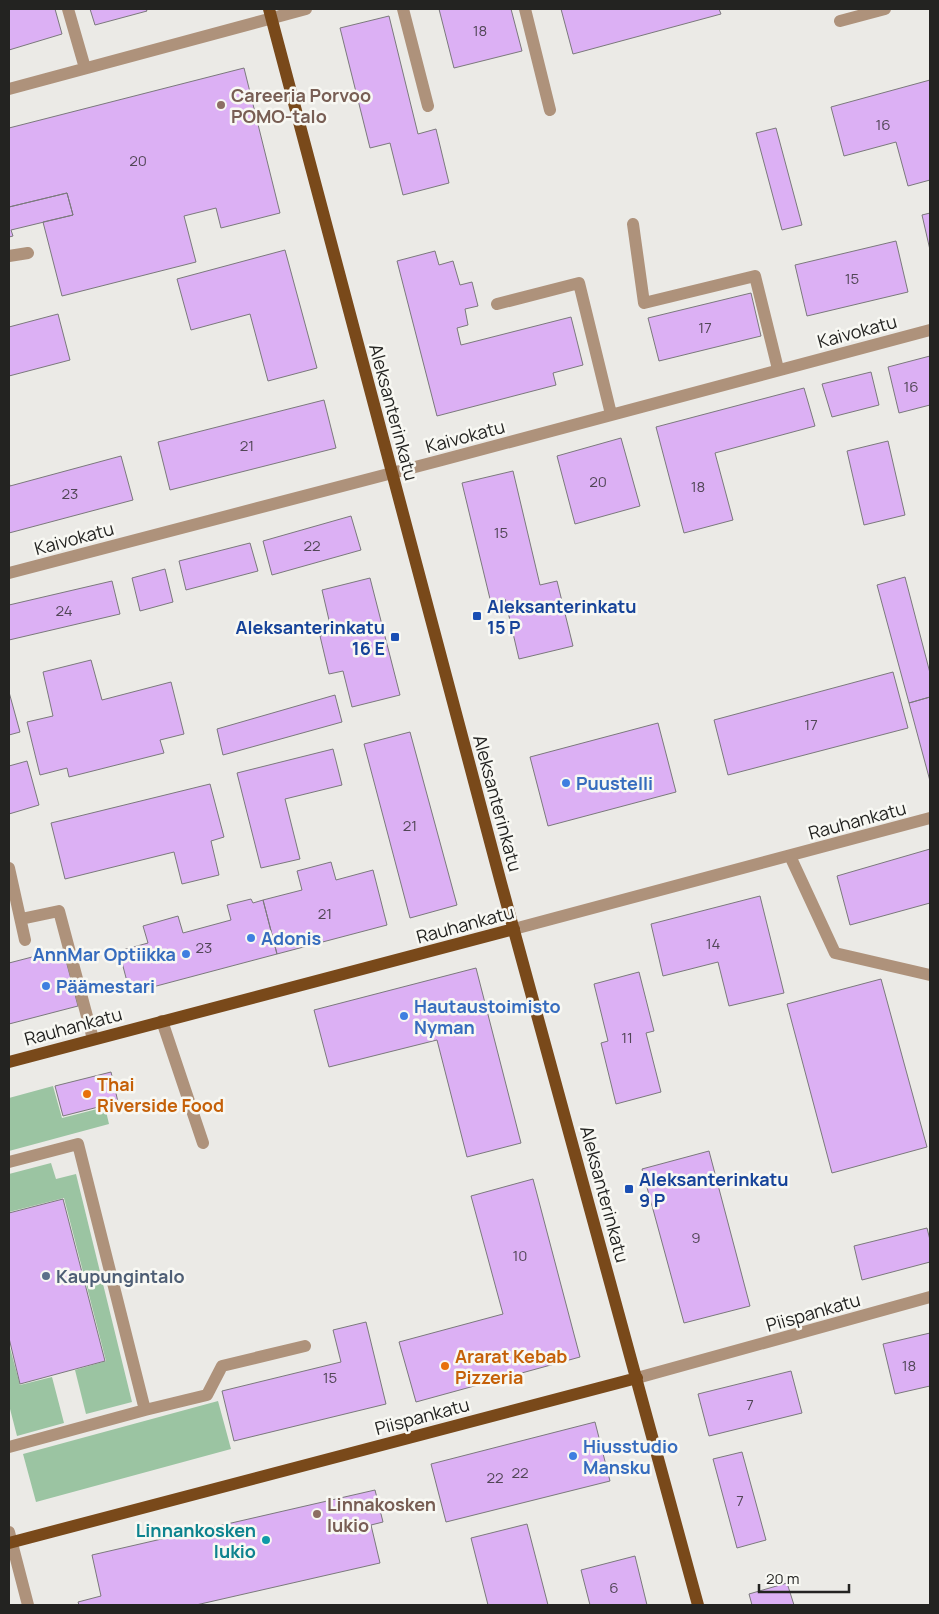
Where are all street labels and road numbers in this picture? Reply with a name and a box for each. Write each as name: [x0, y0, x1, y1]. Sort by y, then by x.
street label: Kaivokatu: [815, 309, 899, 353]
street label: Aleksanterinkatu: [364, 341, 424, 483]
street label: Kaivokatu: [423, 414, 507, 458]
street label: Kaivokatu: [32, 516, 116, 560]
street label: Aleksanterinkatu: [468, 732, 528, 874]
street label: Rauhankatu: [805, 795, 909, 845]
street label: Rauhankatu: [413, 899, 517, 949]
street label: Rauhankatu: [21, 1001, 125, 1051]
street label: Aleksanterinkatu: [575, 1123, 635, 1265]
street label: Piispankatu: [763, 1287, 863, 1337]
street label: Piispankatu: [372, 1392, 472, 1440]

